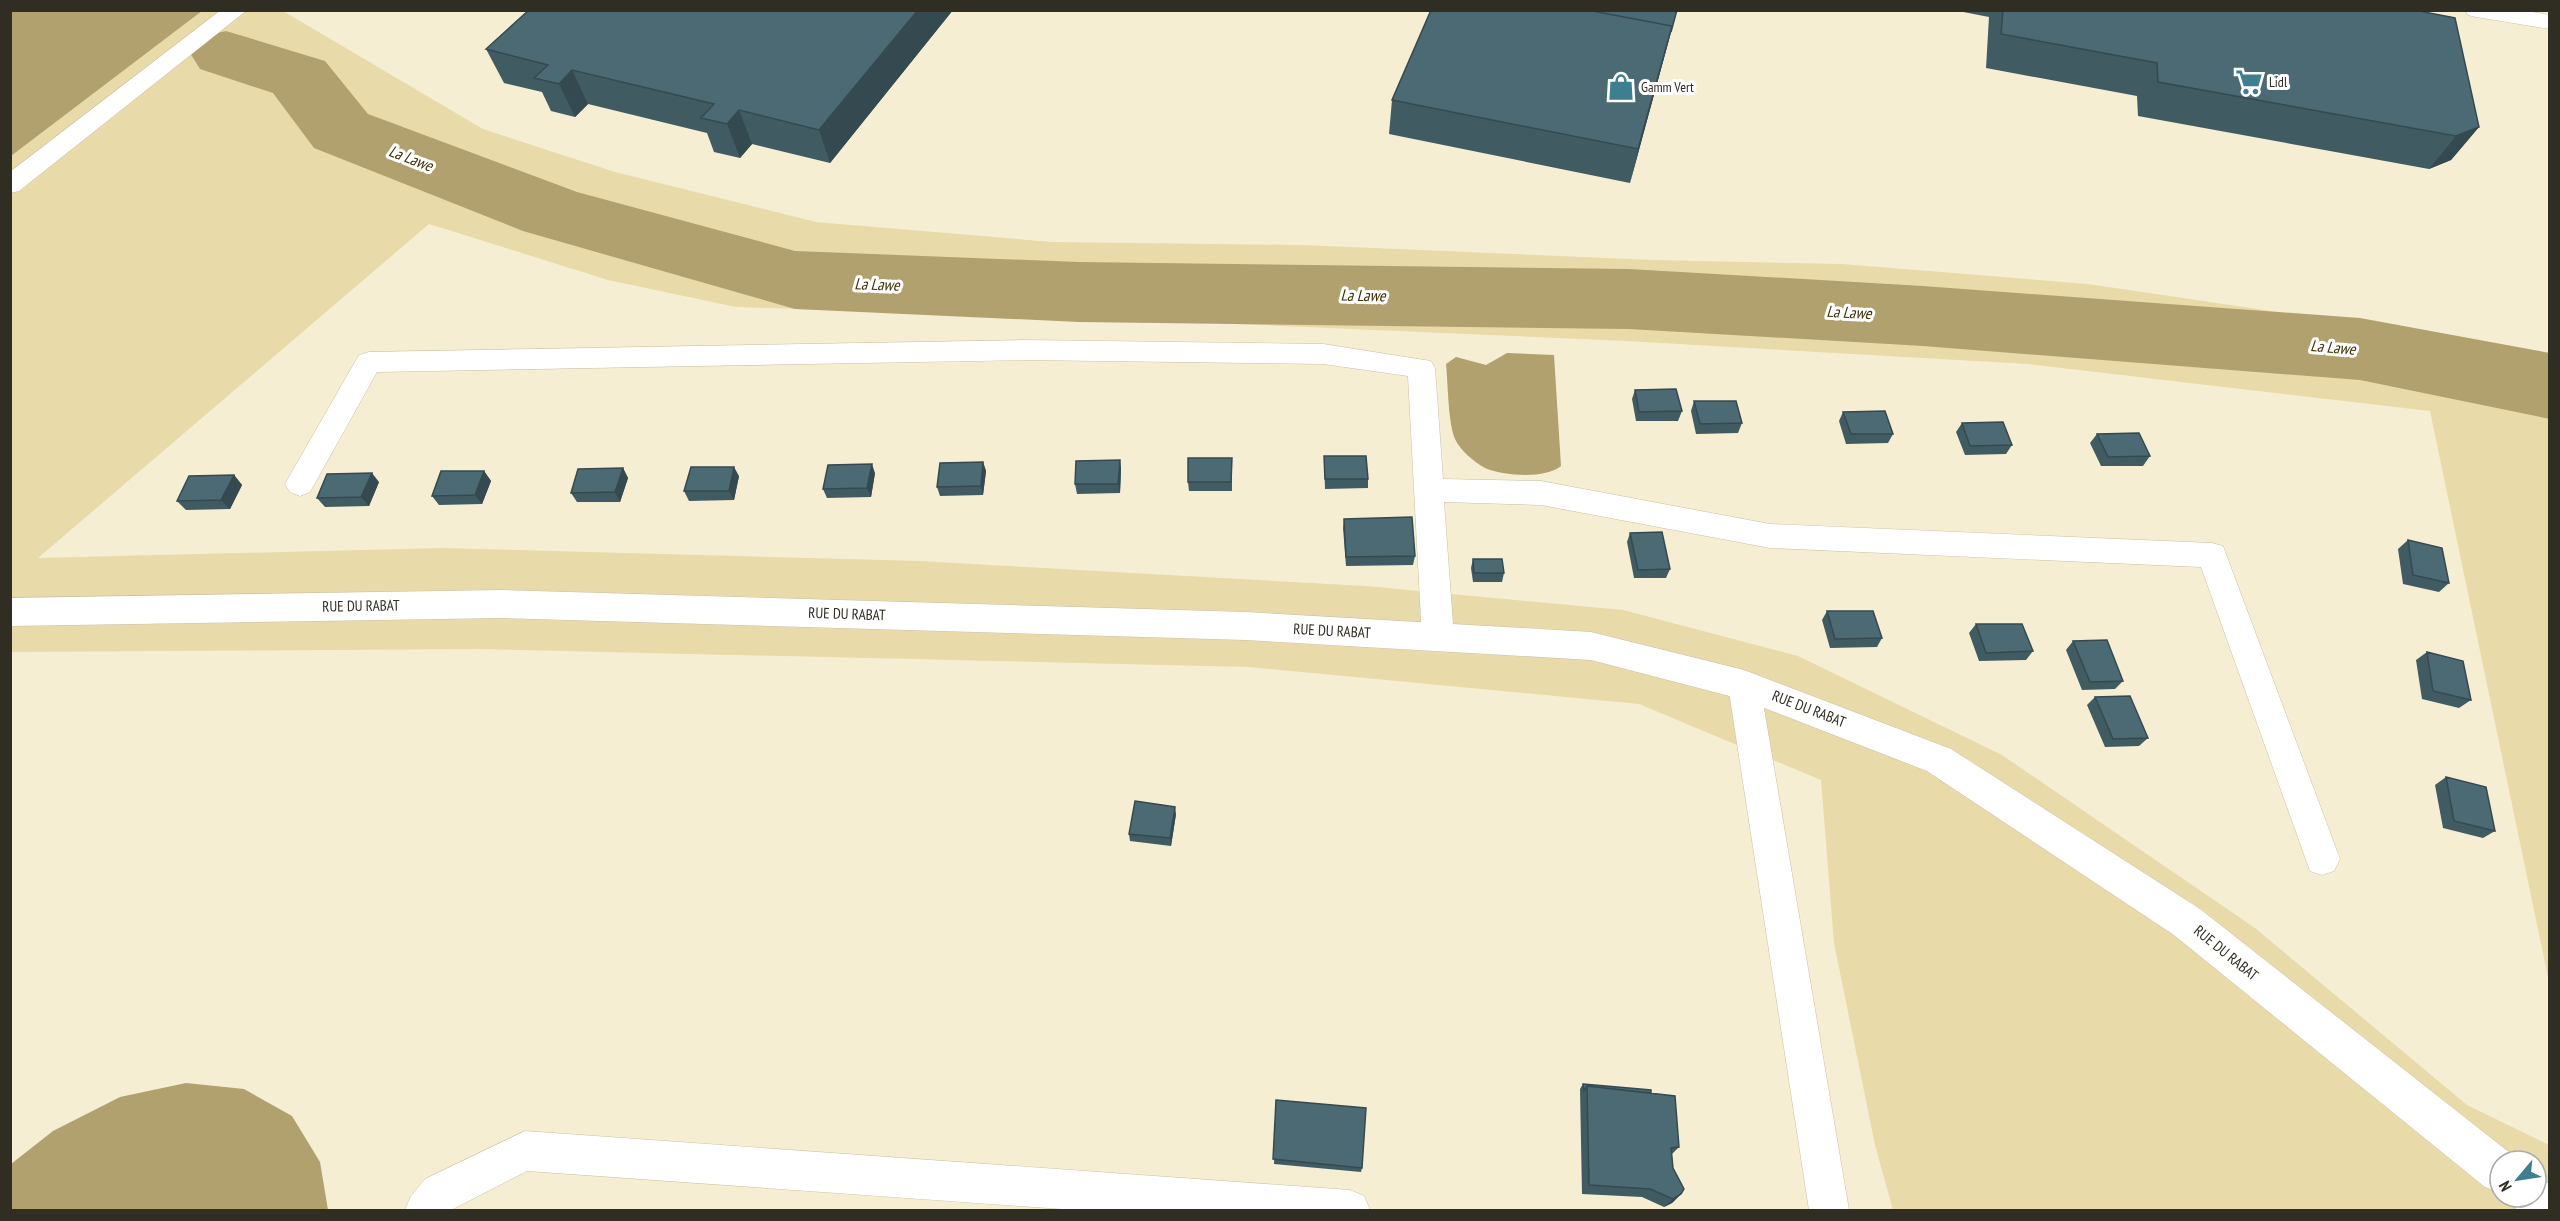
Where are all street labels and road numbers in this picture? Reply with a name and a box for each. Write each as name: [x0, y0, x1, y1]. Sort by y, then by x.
street label: RUE DU RABAT: [322, 595, 400, 616]
street label: RUE DU RABAT: [808, 603, 886, 624]
street label: RUE DU RABAT: [1293, 619, 1372, 642]
street label: RUE DU RABAT: [1770, 686, 1849, 731]
street label: RUE DU RABAT: [2190, 921, 2263, 985]

